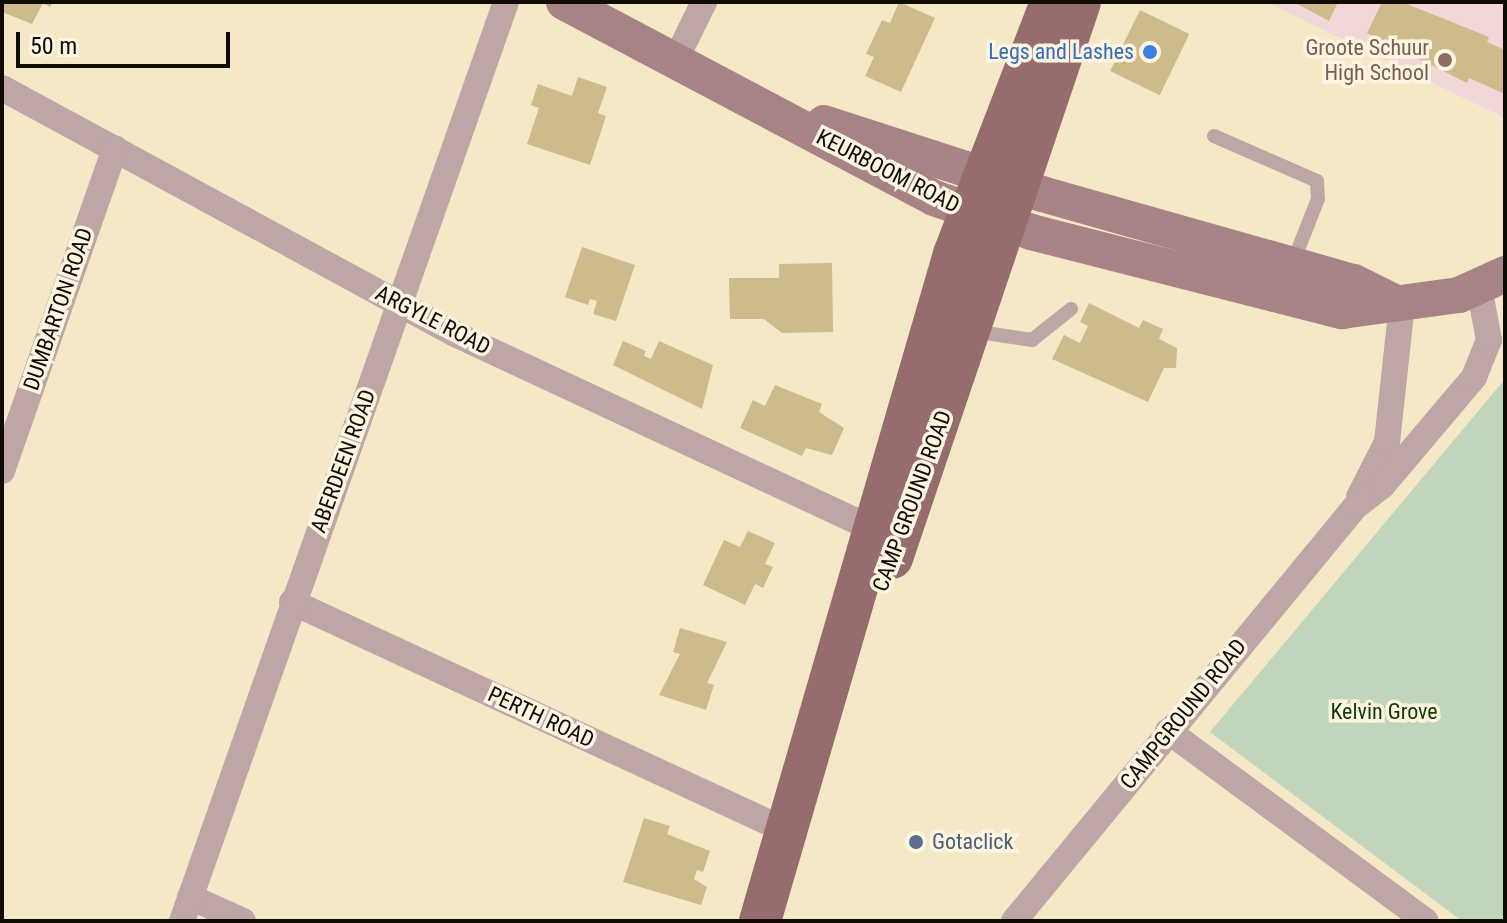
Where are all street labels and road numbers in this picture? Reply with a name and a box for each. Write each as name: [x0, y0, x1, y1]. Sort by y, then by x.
street label: KEURBOOM ROAD: [812, 124, 964, 218]
street label: DUMBARTON ROAD: [18, 224, 98, 394]
street label: ARGYLE ROAD: [371, 280, 495, 360]
street label: ABERDEEN ROAD: [305, 386, 381, 536]
street label: CAMP GROUND ROAD: [867, 407, 957, 595]
street label: CAMPGROUND ROAD: [1114, 634, 1252, 794]
street label: PERTH ROAD: [484, 681, 598, 753]

